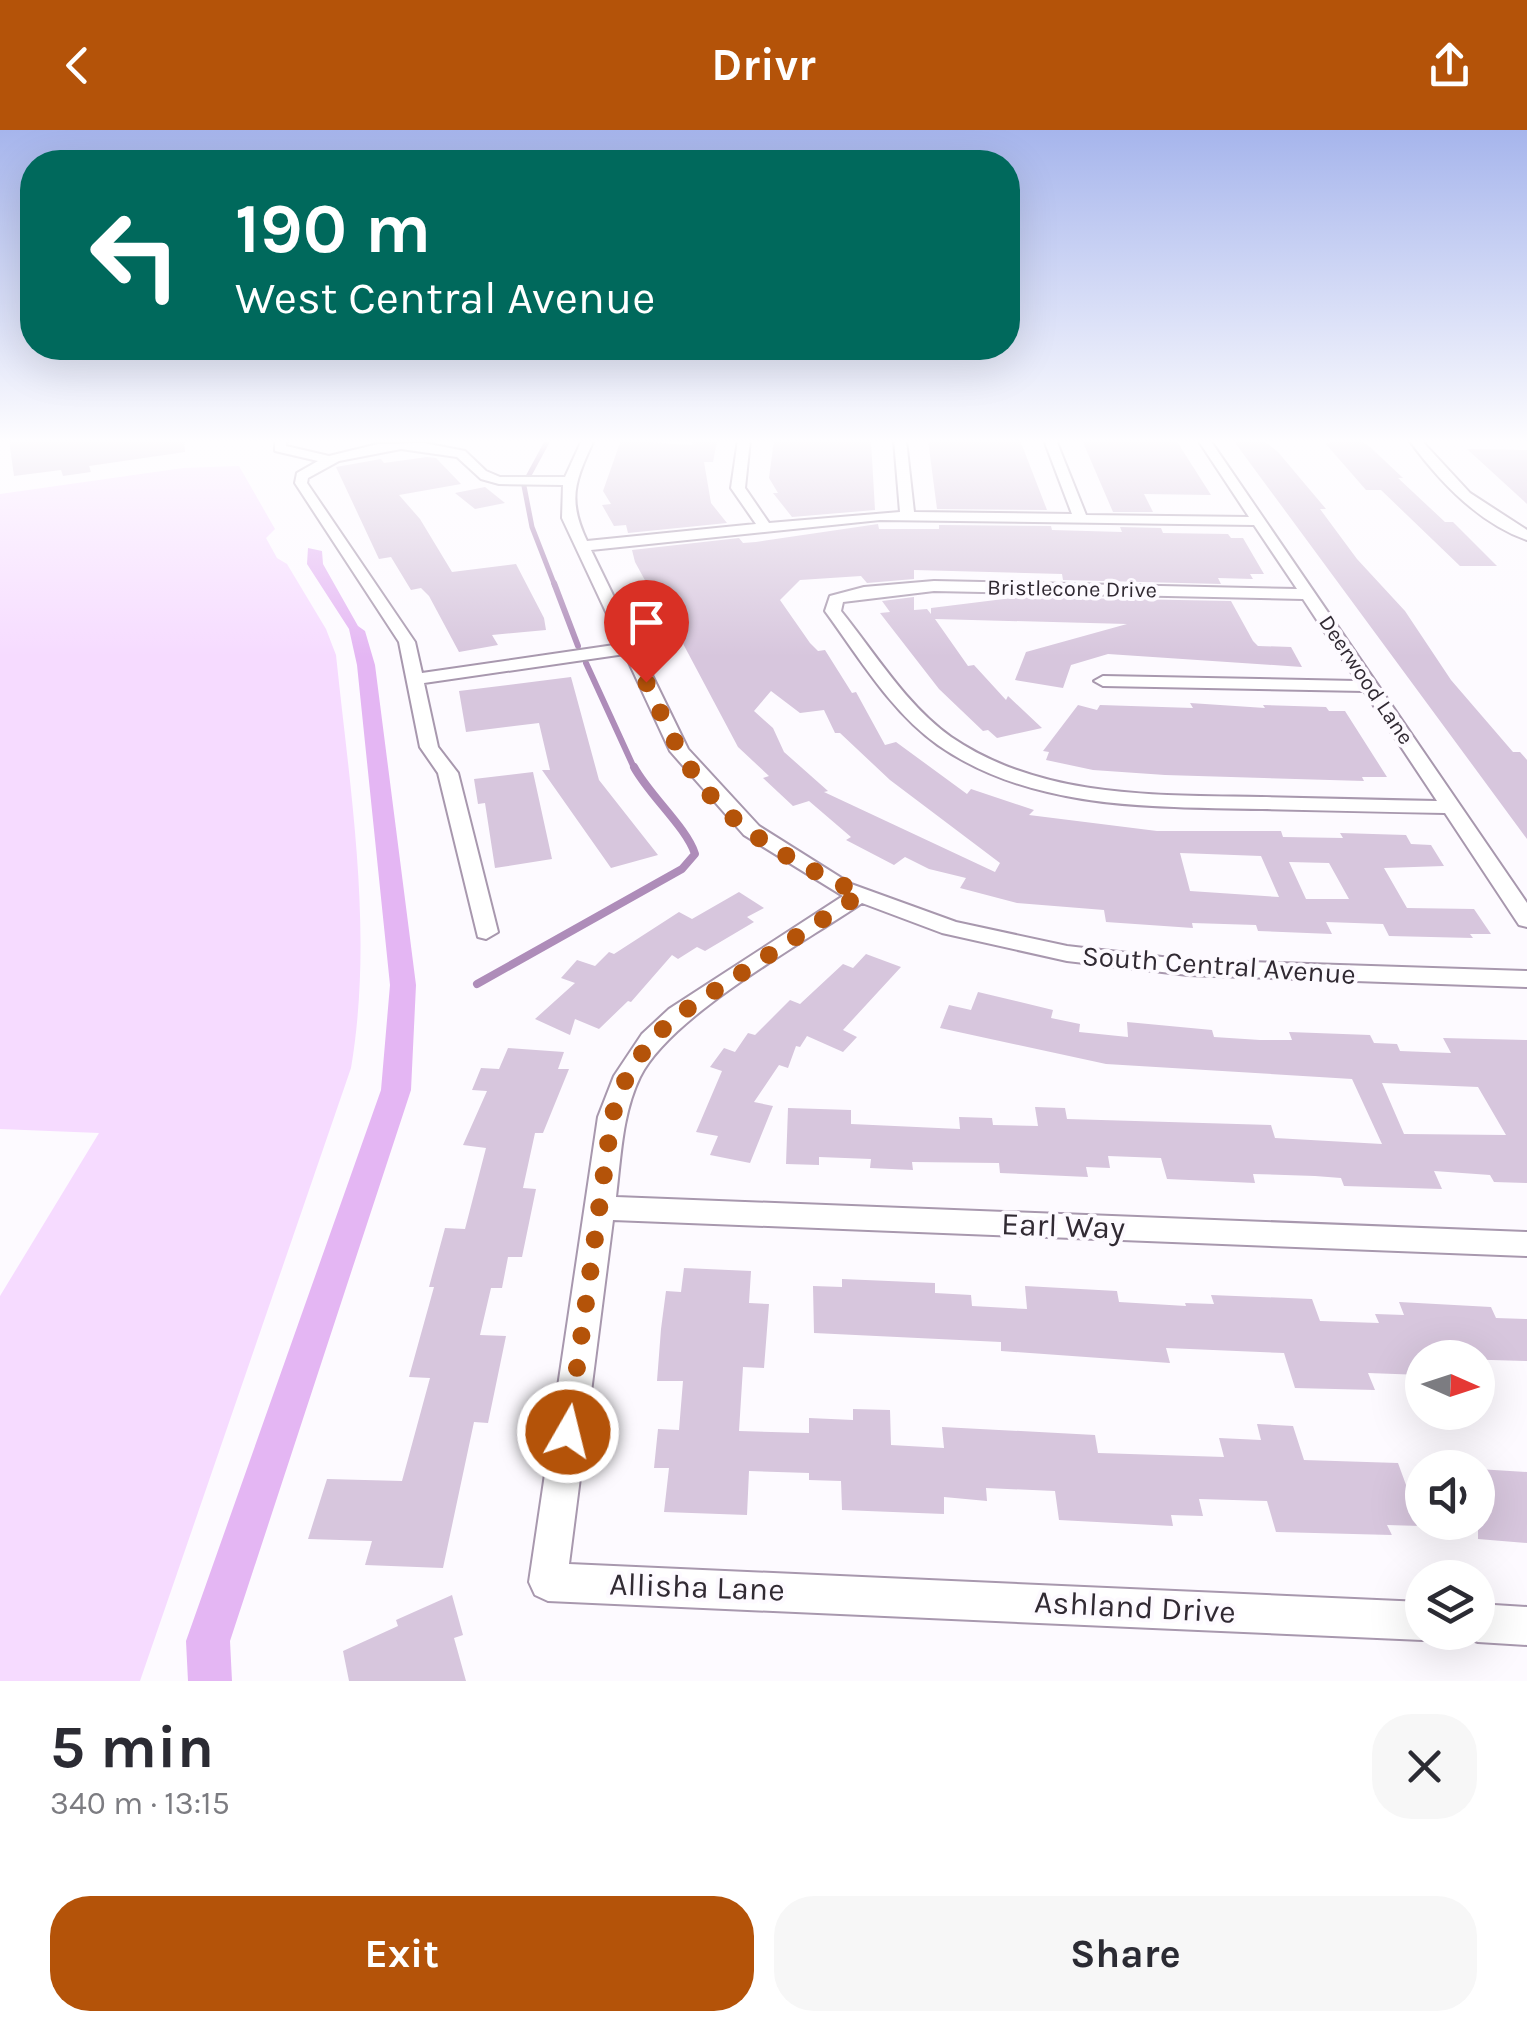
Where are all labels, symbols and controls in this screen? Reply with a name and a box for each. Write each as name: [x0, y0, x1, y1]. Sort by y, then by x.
icon: back: [50, 38, 105, 93]
icon: share: [1422, 38, 1477, 93]
text: Drivr: [711, 39, 816, 91]
text: 190 m: [235, 188, 431, 270]
icon: left: [70, 190, 200, 320]
text: West Central Avenue: [235, 272, 655, 324]
street label: Bristlecone Drive: [987, 575, 1157, 603]
pin: [604, 580, 689, 683]
icon: arrive: [619, 595, 674, 650]
street label: Deerwood Lane: [1313, 610, 1419, 750]
street label: South Central Avenue: [1081, 939, 1357, 991]
street label: Earl Way: [1000, 1205, 1126, 1247]
north arrow: [1405, 1340, 1495, 1430]
map controls: [1405, 1340, 1495, 1650]
position arrow: [516, 1380, 620, 1484]
button: sound: [1405, 1450, 1495, 1540]
button: layers: [1405, 1560, 1495, 1650]
street label: Allisha Lane: [609, 1565, 785, 1609]
street label: Ashland Drive: [1033, 1583, 1237, 1631]
text: 5 min: [50, 1712, 214, 1782]
button: close: [1372, 1714, 1477, 1819]
text: 340 m · 13:15: [50, 1785, 230, 1822]
button: Exit: [50, 1896, 754, 2011]
button: Share: [774, 1896, 1477, 2011]

